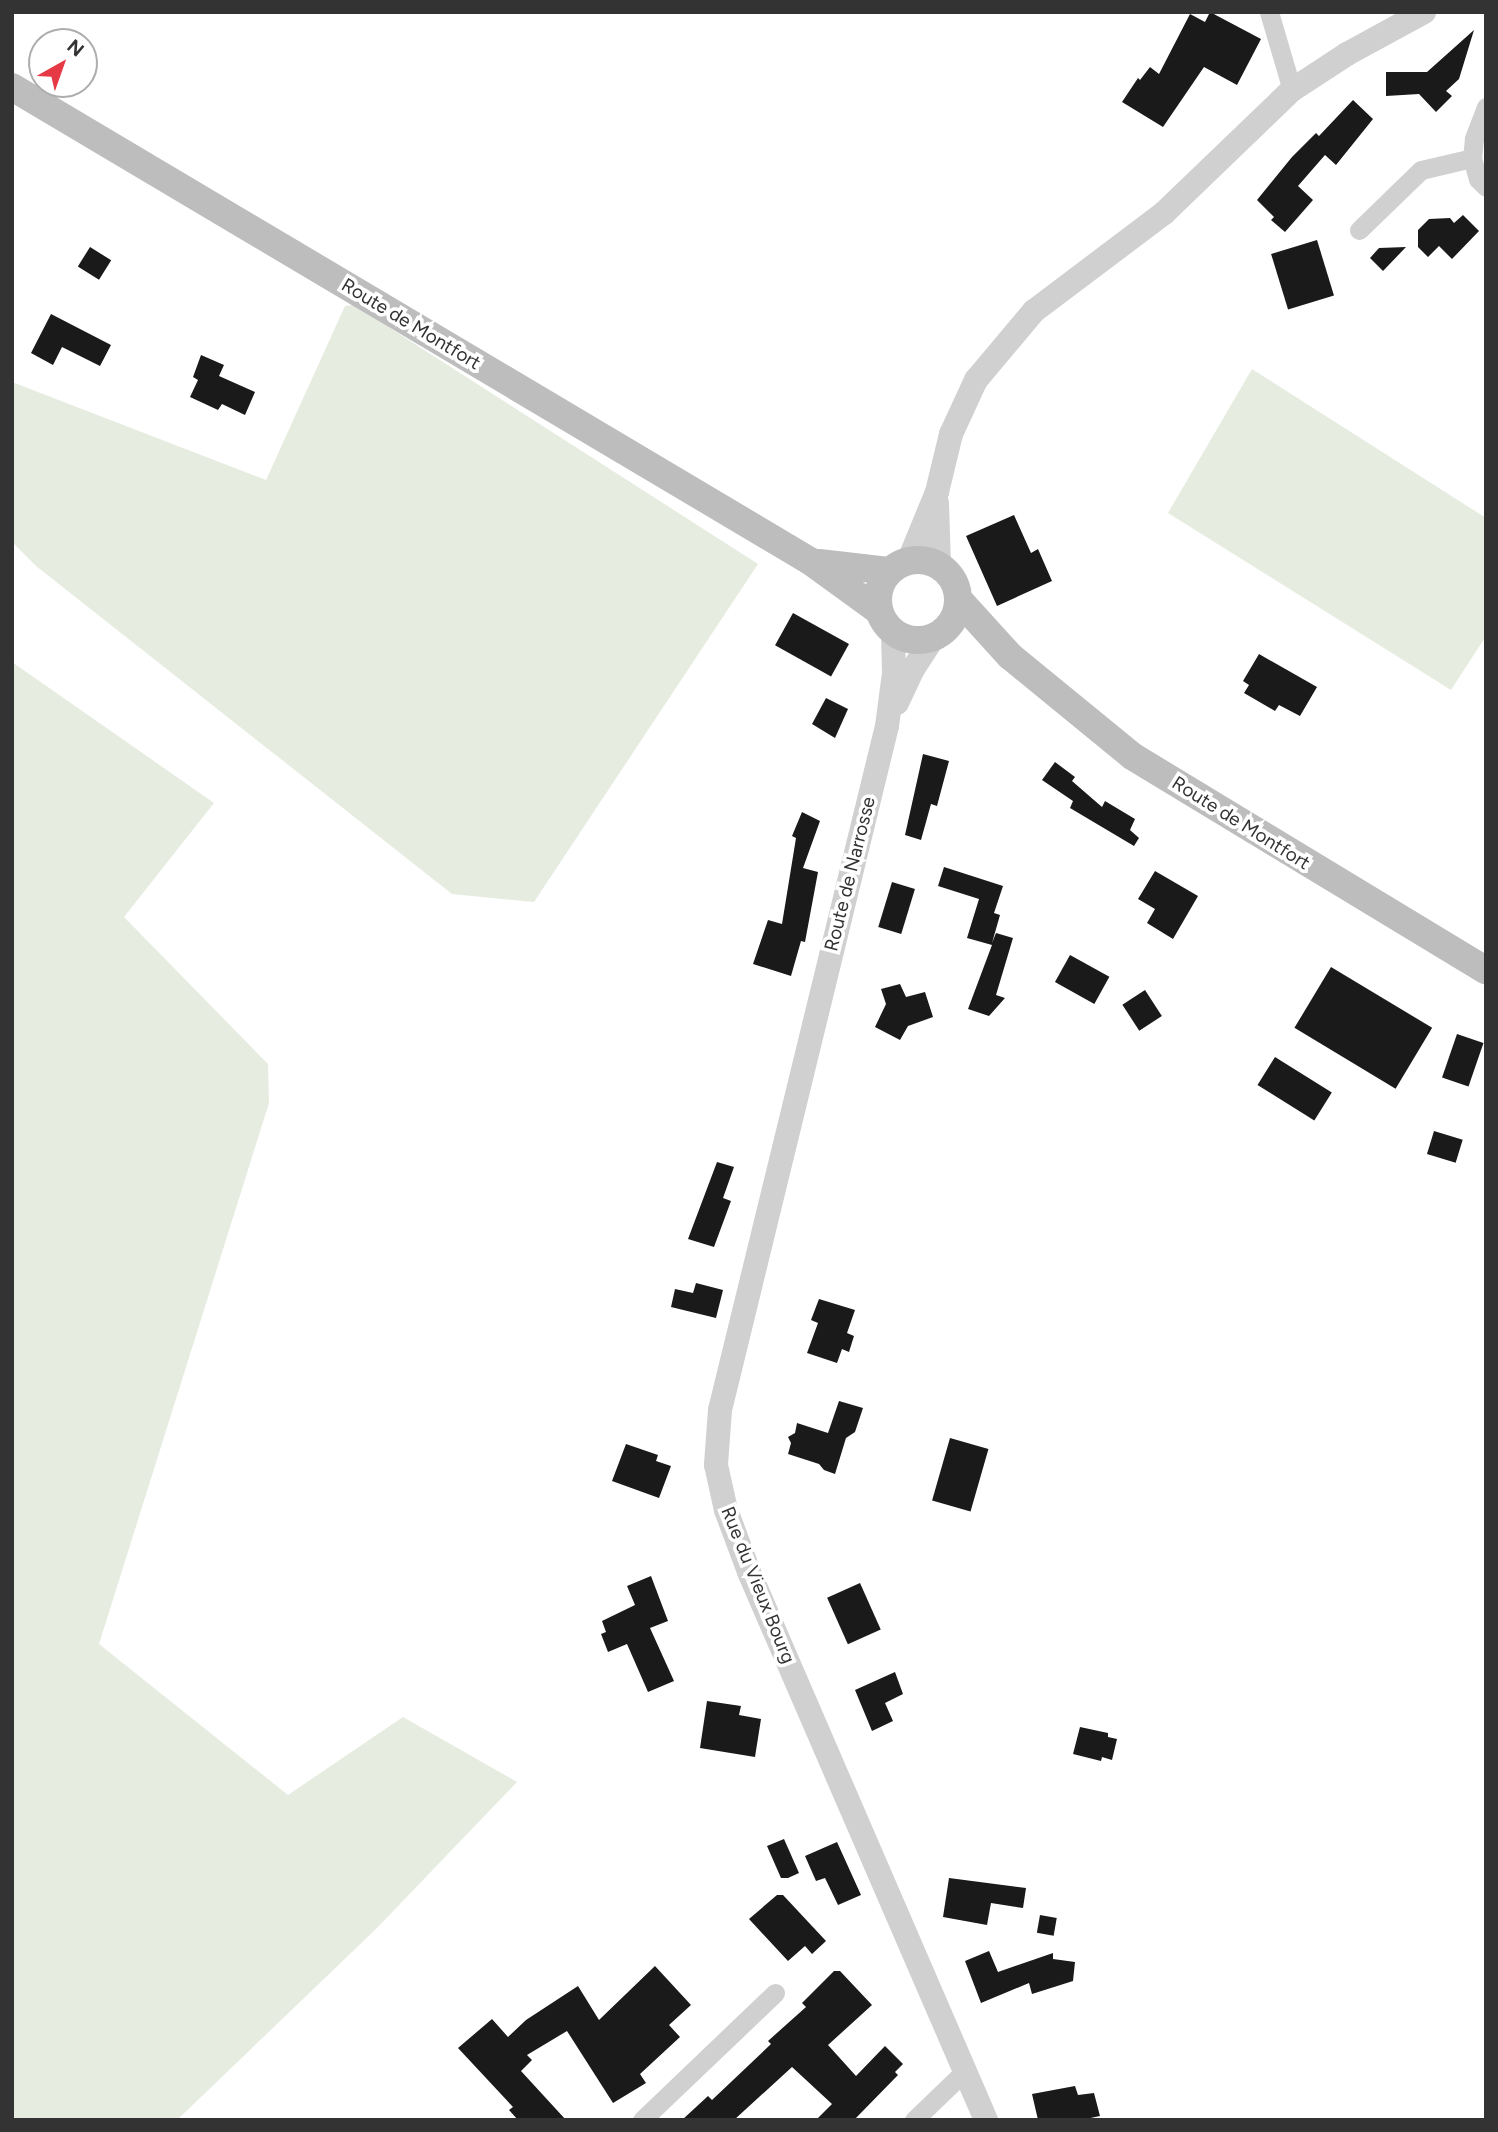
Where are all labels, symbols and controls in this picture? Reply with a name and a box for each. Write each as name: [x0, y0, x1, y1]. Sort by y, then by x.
north arrow: [28, 28, 98, 98]
text: N: [63, 35, 89, 62]
street label: Route de Montfort: [337, 273, 485, 375]
street label: Route de Montfort: [1168, 771, 1314, 875]
street label: Route de Narrosse: [820, 794, 880, 954]
street label: Rue du Vieux Bourg: [716, 1503, 800, 1667]

